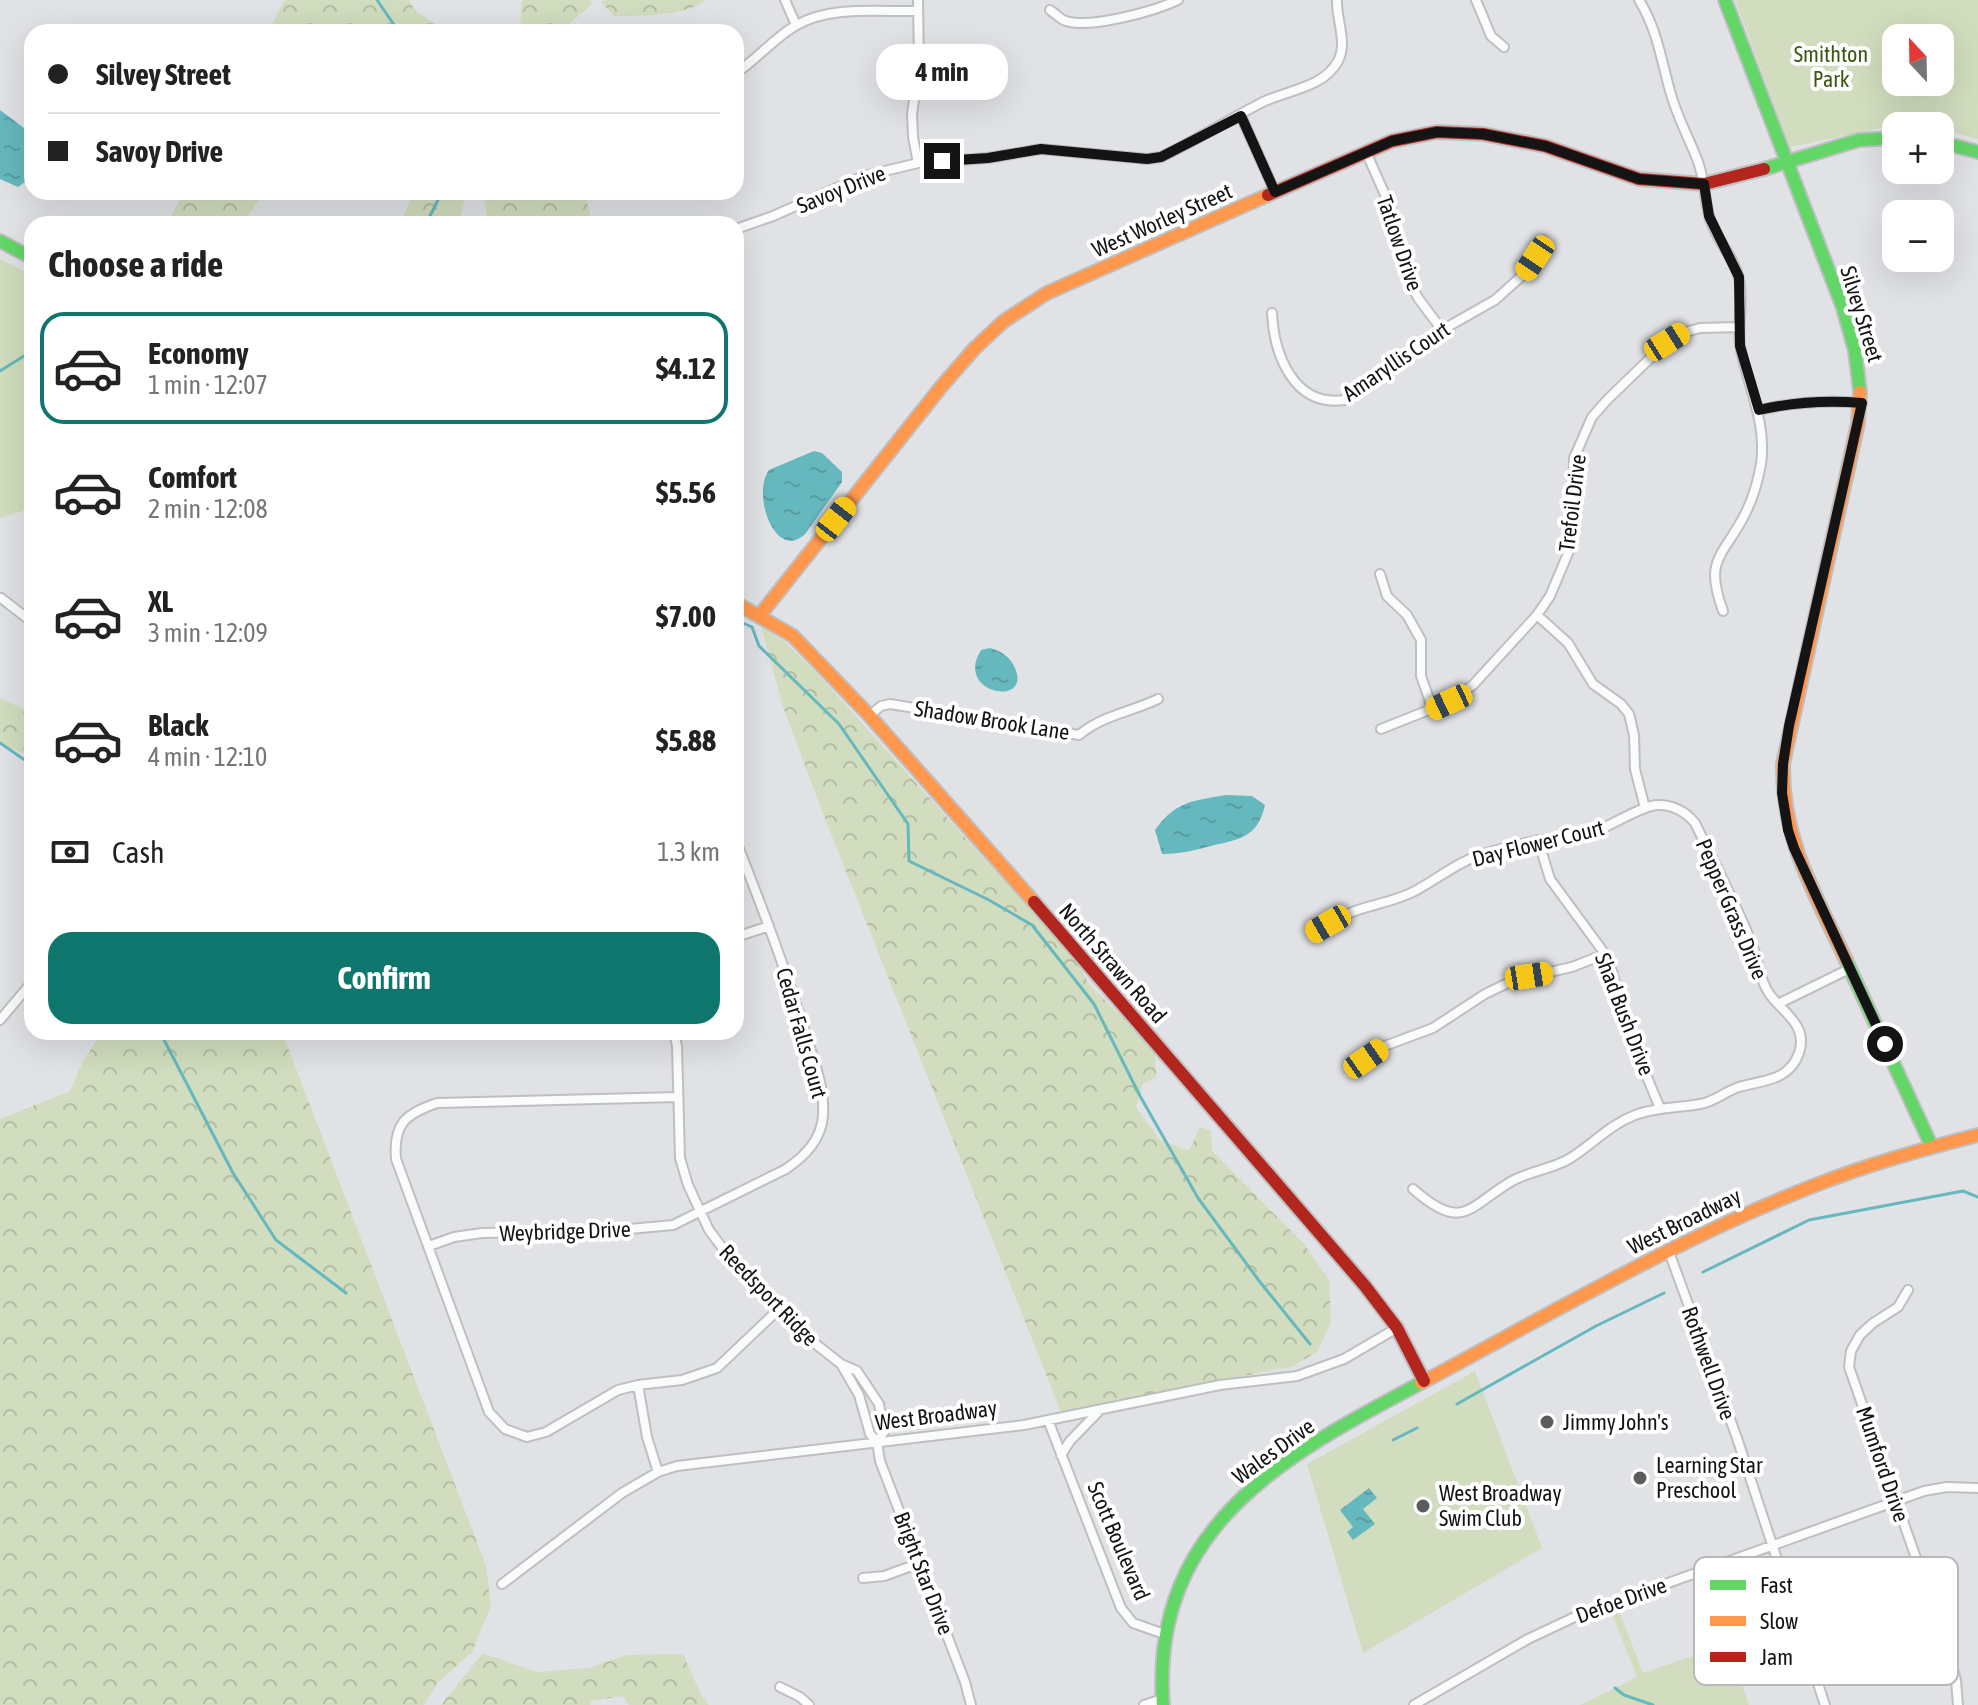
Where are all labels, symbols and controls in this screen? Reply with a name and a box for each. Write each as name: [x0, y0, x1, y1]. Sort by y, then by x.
north arrow: [1882, 24, 1954, 96]
map controls: [1882, 24, 1954, 272]
park label: Smithton Park: [1794, 41, 1868, 92]
callout: 4 min: [876, 45, 1008, 101]
text: Silvey Street: [96, 57, 231, 91]
text: 4 min: [915, 57, 969, 87]
button: +: [1882, 112, 1954, 184]
text: Savoy Drive: [96, 134, 223, 168]
route end: [924, 143, 960, 179]
street label: Savoy Drive: [793, 159, 889, 219]
street label: West Worley Street: [1088, 178, 1236, 262]
street label: Tatlow Drive: [1372, 192, 1428, 294]
button: −: [1882, 200, 1954, 272]
car: [1512, 231, 1558, 285]
text: Choose a ride: [48, 243, 223, 285]
street label: Silvey Street: [1835, 263, 1889, 365]
street label: Amaryllis Court: [1338, 316, 1454, 406]
car: [1640, 319, 1694, 365]
icon: car: [52, 332, 124, 404]
text: Economy: [148, 336, 249, 370]
text: $4.12: [656, 351, 716, 385]
text: 1 min · 12:07: [148, 370, 268, 400]
street label: Trefoil Drive: [1553, 453, 1591, 553]
icon: car: [52, 456, 124, 528]
text: Comfort: [148, 460, 237, 494]
text: $5.56: [656, 475, 716, 509]
car: [812, 493, 860, 545]
text: 2 min · 12:08: [148, 494, 268, 524]
icon: car: [52, 580, 124, 652]
text: XL: [148, 584, 173, 618]
text: $7.00: [656, 599, 716, 633]
text: 3 min · 12:09: [148, 618, 268, 648]
car: [1422, 681, 1476, 723]
street label: Shadow Brook Lane: [913, 695, 1071, 745]
icon: car: [52, 704, 124, 776]
text: Black: [148, 708, 208, 742]
text: $5.88: [656, 723, 716, 757]
text: 4 min · 12:10: [148, 742, 267, 772]
street label: Day Flower Court: [1469, 814, 1607, 872]
icon: cash: [48, 830, 92, 874]
text: Cash: [112, 835, 165, 869]
street label: Pepper Grass Drive: [1691, 835, 1773, 983]
text: 1.3 km: [657, 837, 720, 867]
street label: North Strawn Road: [1054, 898, 1172, 1028]
car: [1301, 902, 1355, 946]
button: Confirm: [48, 932, 720, 1024]
street label: Shad Bush Drive: [1590, 949, 1660, 1079]
car: [1503, 960, 1555, 992]
street label: Cedar Falls Court: [771, 965, 833, 1101]
route start: [1867, 1026, 1903, 1062]
car: [1339, 1035, 1393, 1083]
street label: West Broadway: [1623, 1182, 1745, 1260]
street label: Weybridge Drive: [499, 1216, 631, 1246]
street label: Reedsport Ridge: [714, 1239, 824, 1351]
street label: Rothwell Drive: [1676, 1303, 1742, 1423]
street label: West Broadway: [874, 1395, 998, 1435]
street label: Mumford Drive: [1851, 1403, 1915, 1525]
place label: Jimmy John's: [1563, 1409, 1669, 1435]
street label: Wales Drive: [1227, 1413, 1319, 1489]
marker: Jimmy John's: [1538, 1413, 1556, 1431]
place label: Learning Star Preschool: [1656, 1452, 1763, 1503]
marker: Learning Star Preschool: [1631, 1469, 1649, 1487]
street label: Scott Boulevard: [1082, 1478, 1156, 1604]
place label: West Broadway Swim Club: [1439, 1480, 1562, 1531]
marker: West Broadway Swim Club: [1414, 1497, 1432, 1515]
street label: Bright Star Drive: [889, 1508, 959, 1638]
legend: [1694, 1557, 1958, 1685]
street label: Defoe Drive: [1572, 1572, 1670, 1628]
text: Fast: [1760, 1572, 1793, 1598]
text: Slow: [1760, 1608, 1798, 1634]
text: Jam: [1760, 1644, 1793, 1670]

